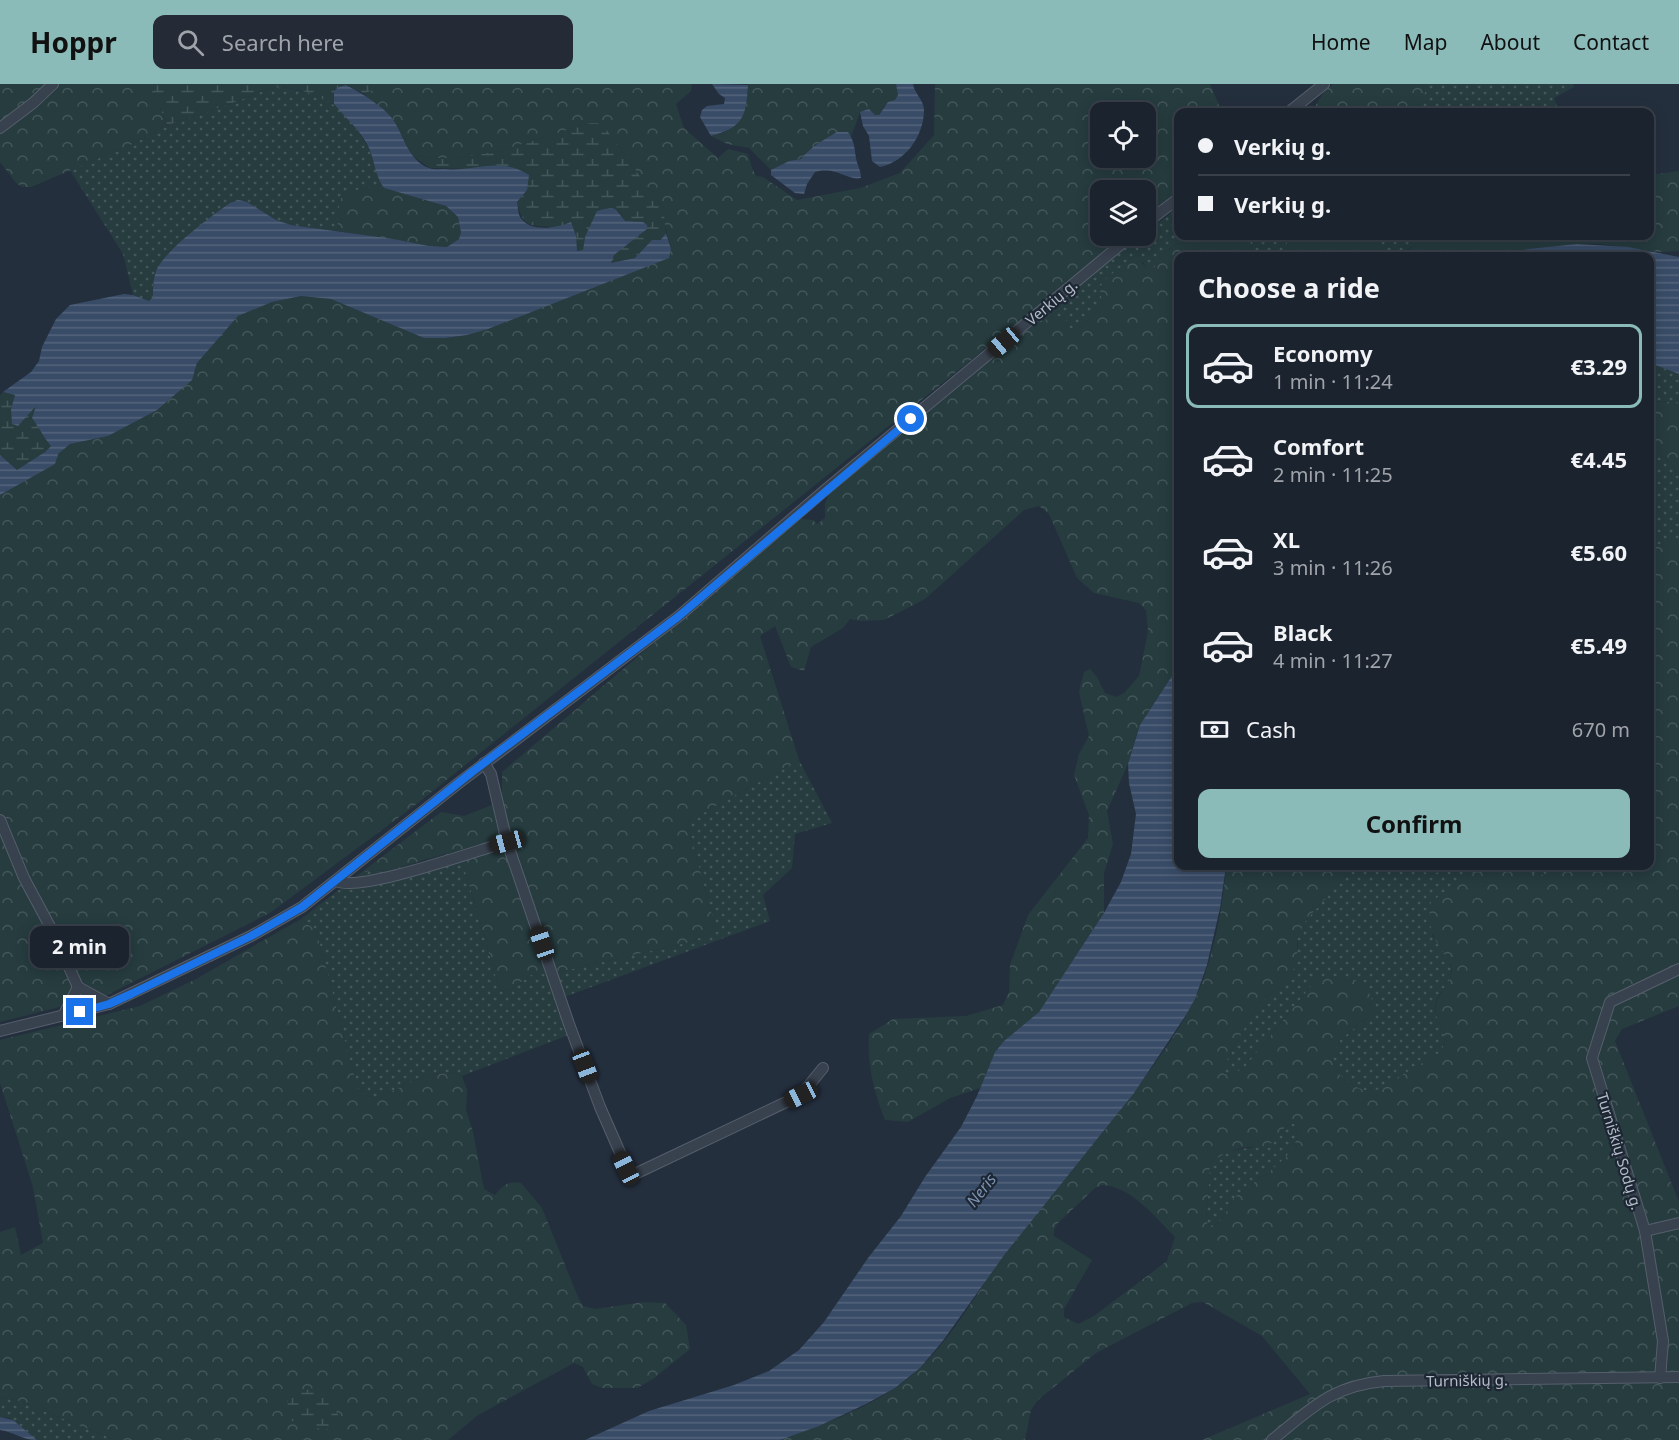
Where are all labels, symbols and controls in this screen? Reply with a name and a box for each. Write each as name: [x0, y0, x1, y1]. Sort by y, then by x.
search box: [153, 15, 573, 69]
text: Hoppr: [30, 23, 117, 61]
icon: search: [174, 26, 207, 59]
text: Search here: [222, 27, 344, 57]
text: Home: [1311, 28, 1371, 56]
text: Map: [1404, 28, 1447, 56]
text: About: [1480, 28, 1540, 56]
text: Contact: [1573, 28, 1649, 56]
map controls: [1090, 102, 1156, 246]
button: locate: [1090, 102, 1156, 168]
text: Verkių g.: [1234, 131, 1331, 161]
button: layers: [1090, 180, 1156, 246]
text: Verkių g.: [1234, 189, 1331, 219]
text: Choose a ride: [1198, 269, 1380, 306]
street label: Verkių g.: [1021, 275, 1081, 329]
car: [984, 324, 1024, 360]
text: Economy: [1273, 338, 1372, 368]
icon: car: [1201, 339, 1255, 393]
text: €3.29: [1570, 351, 1627, 381]
text: 1 min · 11:24: [1273, 368, 1393, 395]
route start: [897, 405, 924, 432]
text: Comfort: [1273, 431, 1364, 461]
icon: car: [1201, 432, 1255, 486]
text: €4.45: [1570, 444, 1627, 474]
text: 2 min · 11:25: [1273, 461, 1393, 488]
text: XL: [1273, 524, 1300, 554]
icon: car: [1201, 525, 1255, 579]
text: €5.60: [1570, 537, 1627, 567]
text: 3 min · 11:26: [1273, 554, 1393, 581]
text: Black: [1273, 617, 1332, 647]
icon: car: [1201, 618, 1255, 672]
text: €5.49: [1570, 630, 1627, 660]
text: 4 min · 11:27: [1273, 647, 1393, 674]
icon: cash: [1198, 713, 1231, 746]
text: Cash: [1246, 714, 1296, 744]
text: 670 m: [1572, 716, 1630, 743]
button: Confirm: [1198, 789, 1630, 858]
car: [487, 829, 527, 855]
car: [528, 923, 556, 963]
callout: 2 min: [31, 925, 130, 967]
text: 2 min: [52, 933, 107, 960]
route end: [66, 998, 93, 1025]
car: [570, 1046, 600, 1086]
car: [781, 1079, 821, 1111]
street label: Turniškių Sodų g.: [1593, 1090, 1647, 1212]
car: [610, 1148, 642, 1188]
water label: Neris: [961, 1169, 1001, 1211]
street label: Turniškių g.: [1426, 1369, 1508, 1391]

